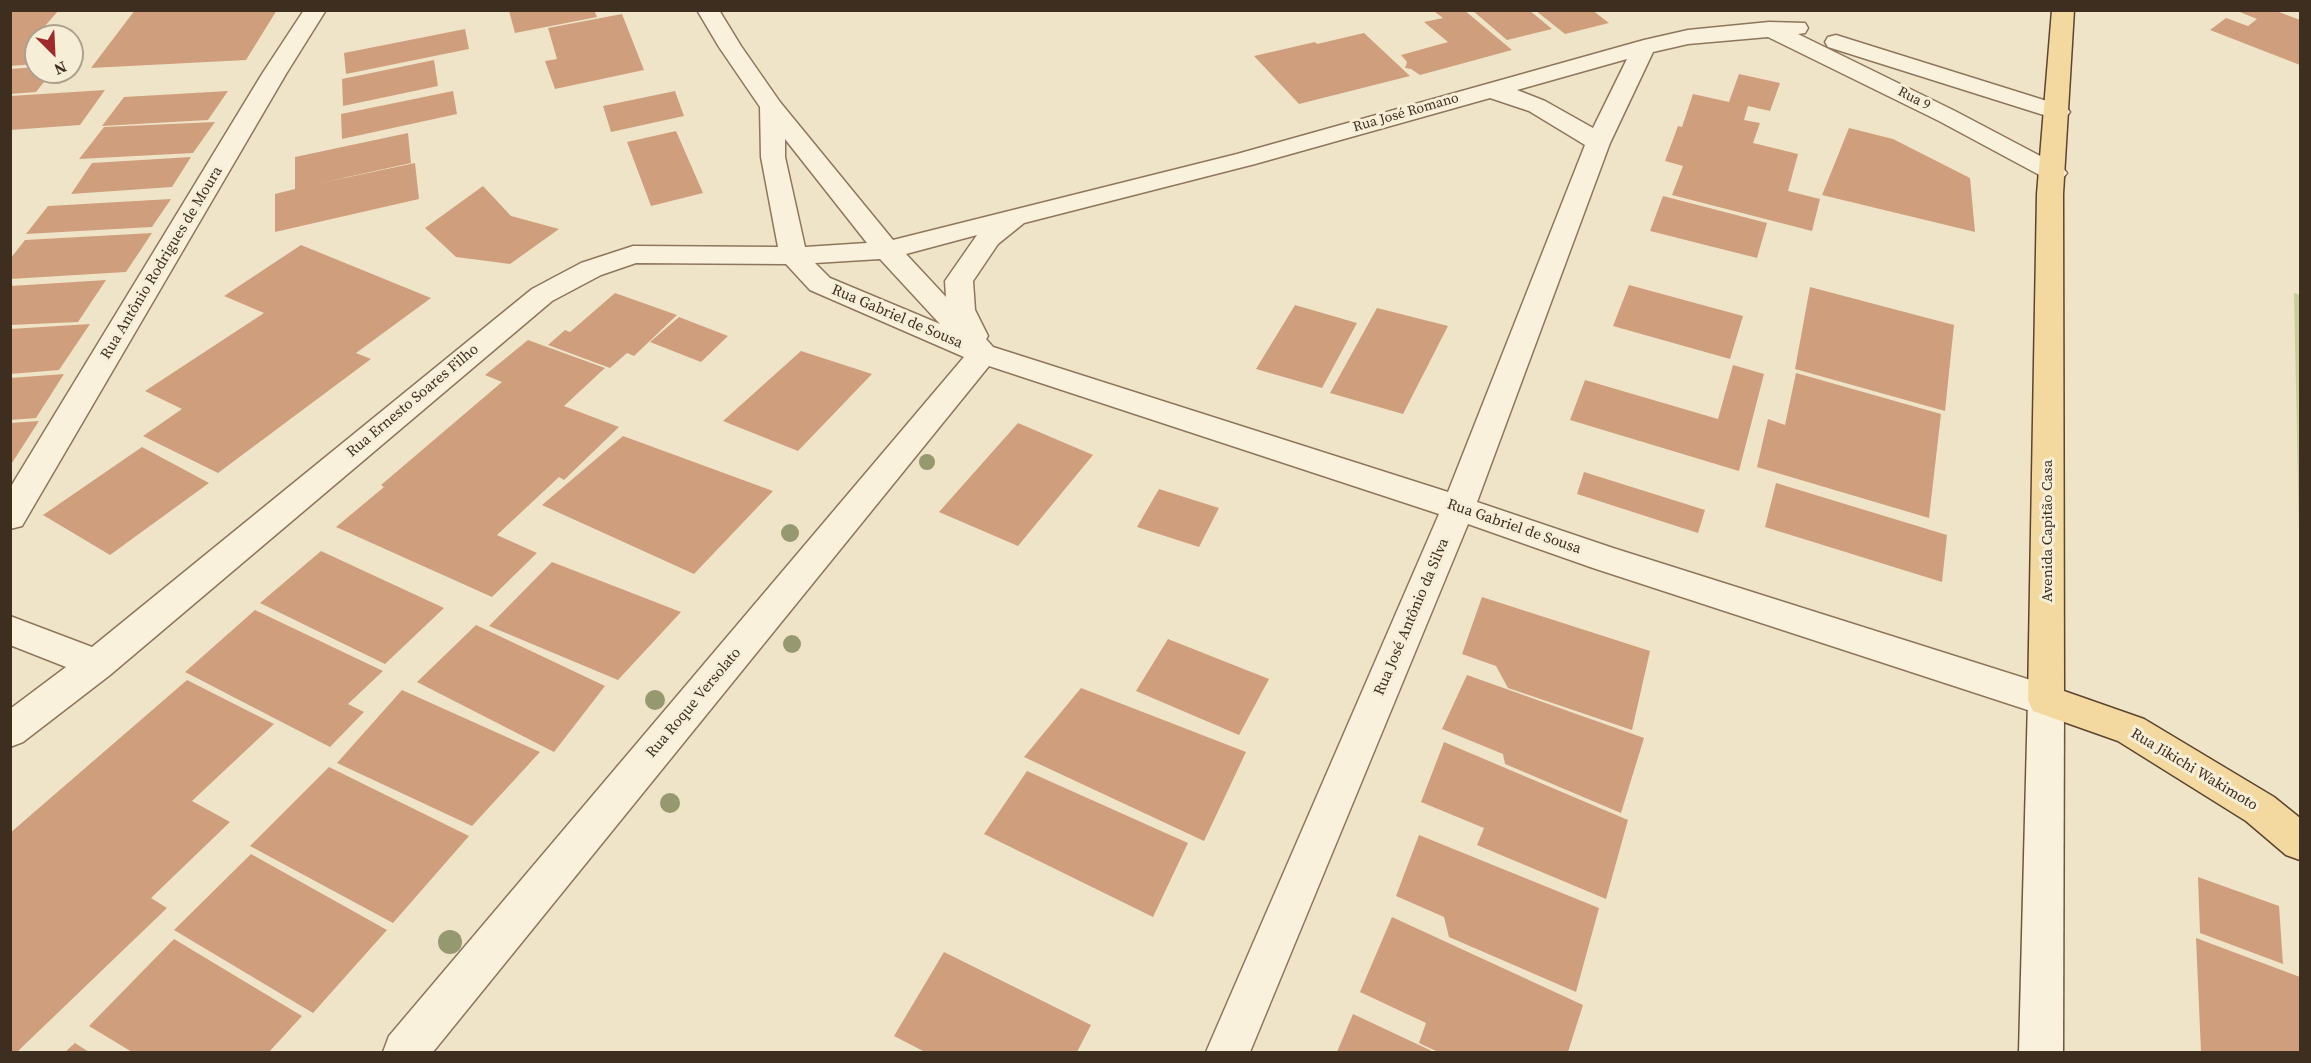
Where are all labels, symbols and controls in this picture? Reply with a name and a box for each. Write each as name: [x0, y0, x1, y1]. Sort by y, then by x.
north arrow: [24, 24, 84, 84]
text: N: [51, 56, 70, 81]
street label: Rua 9: [1895, 84, 1933, 114]
street label: Rua José Romano: [1351, 90, 1461, 136]
street label: Rua Antônio Rodrigues de Moura: [97, 163, 227, 363]
street label: Rua Gabriel de Sousa: [829, 281, 965, 353]
street label: Rua Ernesto Soares Filho: [343, 341, 483, 461]
street label: Avenida Capitão Casa: [2039, 460, 2057, 602]
street label: Rua Gabriel de Sousa: [1445, 496, 1583, 558]
street label: Rua José Antônio da Silva: [1371, 536, 1453, 698]
street label: Rua Roque Versolato: [643, 644, 745, 762]
street label: Rua Jikichi Wakimoto: [2127, 725, 2261, 815]

